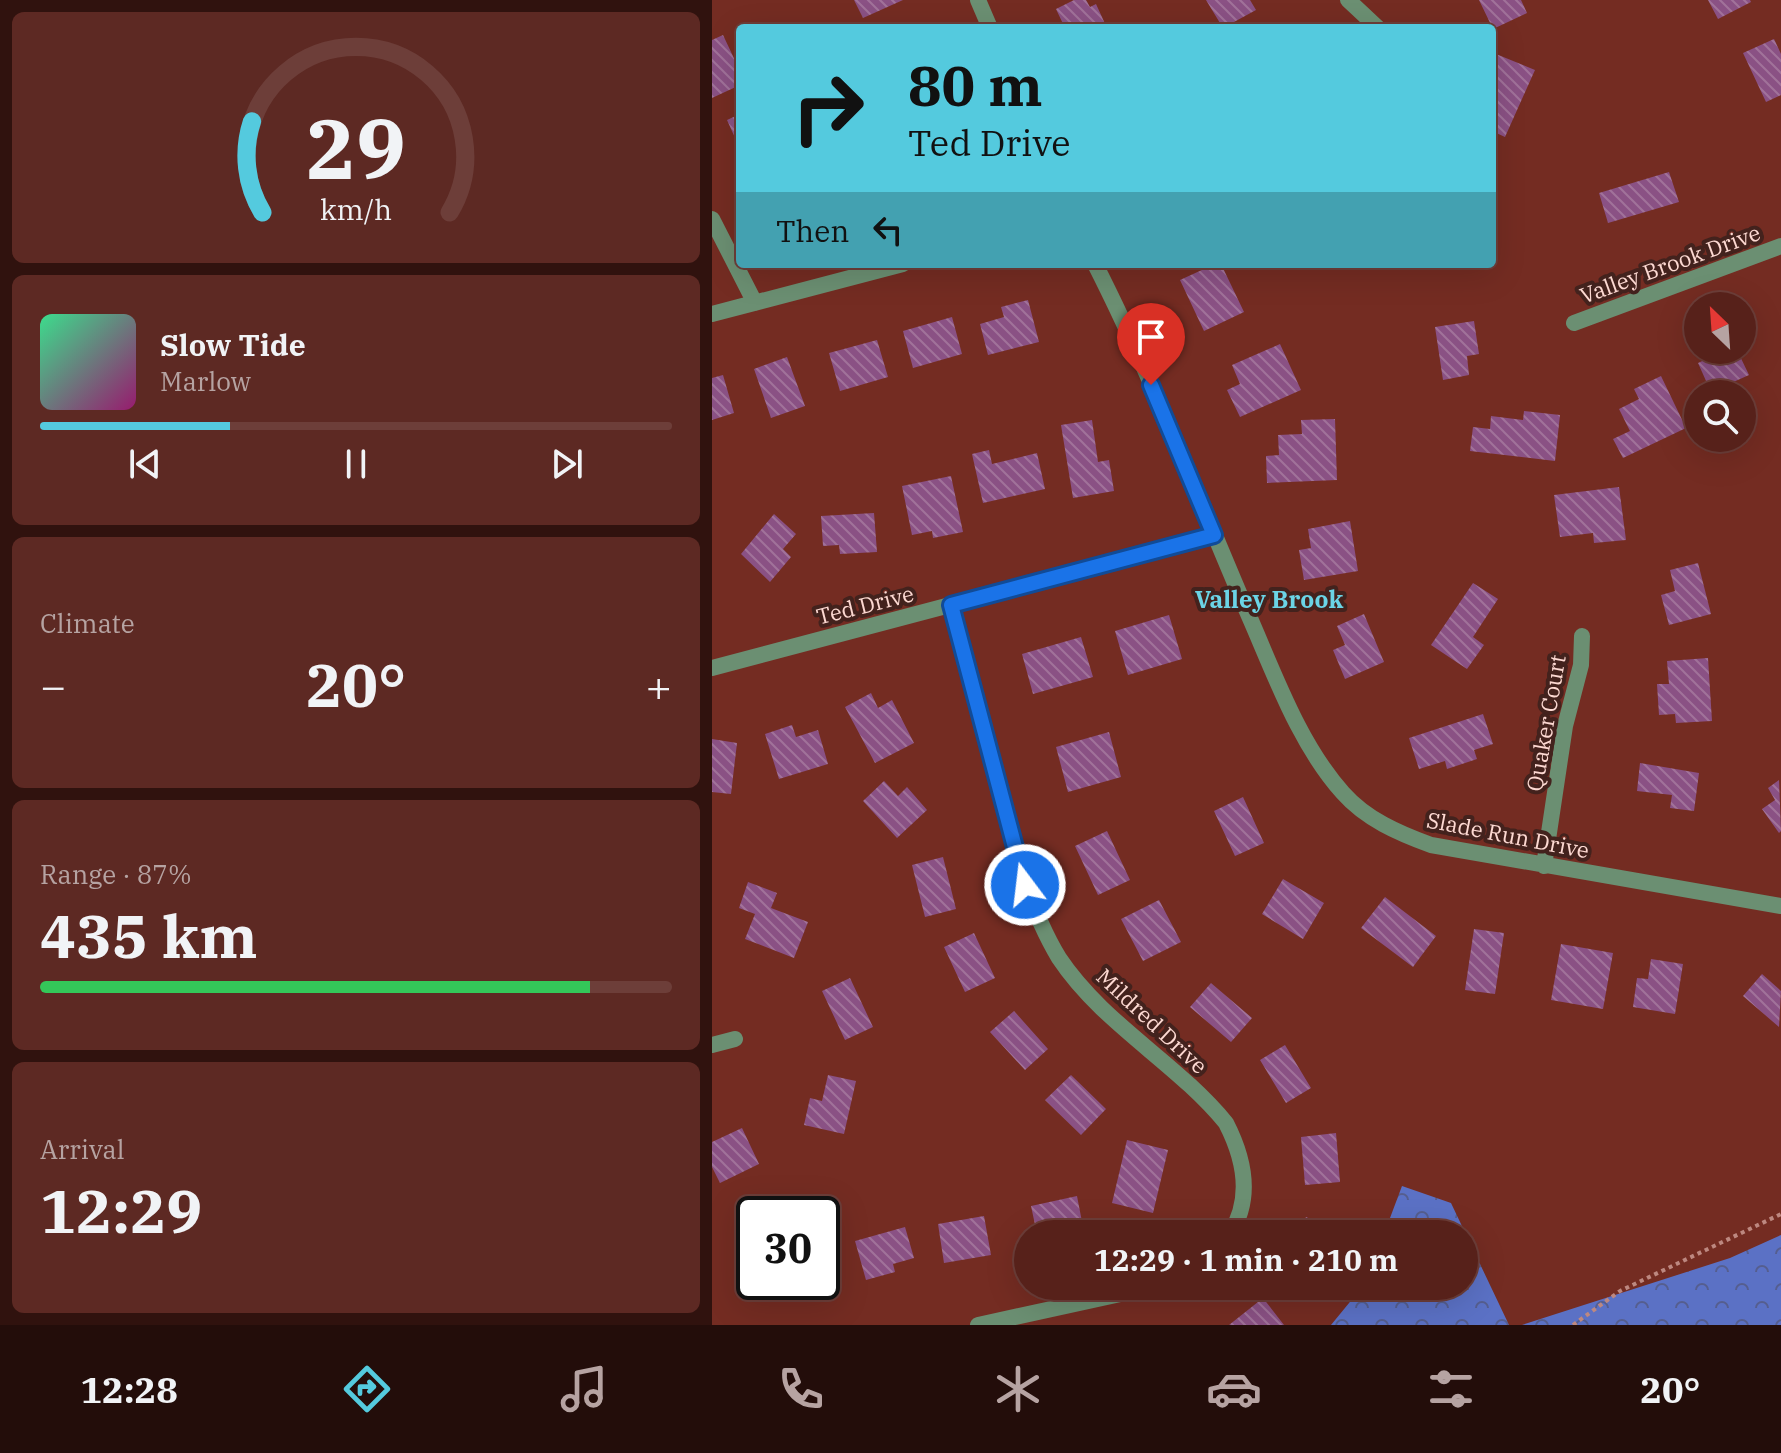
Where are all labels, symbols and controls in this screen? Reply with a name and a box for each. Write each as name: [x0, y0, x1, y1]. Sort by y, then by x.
text: 80 m: [908, 49, 1043, 121]
icon: right: [776, 56, 880, 160]
text: 29: [306, 94, 406, 202]
text: Ted Drive: [908, 119, 1071, 166]
text: km/h: [320, 191, 392, 228]
icon: left: [866, 208, 910, 252]
text: Then: [776, 211, 850, 250]
street label: Valley Brook Drive: [1576, 217, 1764, 310]
north arrow: [1684, 292, 1756, 364]
map controls: [1684, 292, 1756, 452]
pin: [1117, 303, 1185, 385]
icon: arrive: [1129, 315, 1173, 359]
text: Slow Tide: [160, 325, 306, 364]
text: Marlow: [160, 364, 251, 398]
button: search: [1684, 380, 1756, 452]
icon: previous: [123, 442, 167, 486]
icon: pause: [334, 442, 378, 486]
icon: next: [545, 442, 589, 486]
street label: Ted Drive: [813, 578, 917, 631]
district label: Valley Brook: [1195, 583, 1343, 615]
text: Climate: [40, 606, 135, 640]
text: 20°: [306, 645, 406, 724]
street label: Quaker Court: [1519, 652, 1572, 794]
text: −: [40, 657, 66, 714]
text: +: [646, 657, 672, 714]
street label: Slade Run Drive: [1424, 805, 1592, 864]
position arrow: [983, 843, 1067, 927]
text: Range · 87%: [40, 857, 192, 891]
text: 435 km: [40, 896, 258, 975]
street label: Mildred Drive: [1091, 962, 1214, 1080]
text: Arrival: [40, 1132, 125, 1166]
text: 12:29: [40, 1171, 202, 1250]
speed limit sign: 30: [736, 1196, 840, 1300]
text: 12:29 · 1 min · 210 m: [1094, 1240, 1398, 1279]
icon: directions: [339, 1361, 395, 1417]
icon: music: [556, 1361, 612, 1417]
icon: phone: [773, 1361, 829, 1417]
icon: climate: [990, 1361, 1046, 1417]
icon: car: [1206, 1361, 1262, 1417]
icon: filters: [1423, 1361, 1479, 1417]
text: 12:28: [80, 1366, 178, 1413]
text: 20°: [1640, 1366, 1700, 1413]

